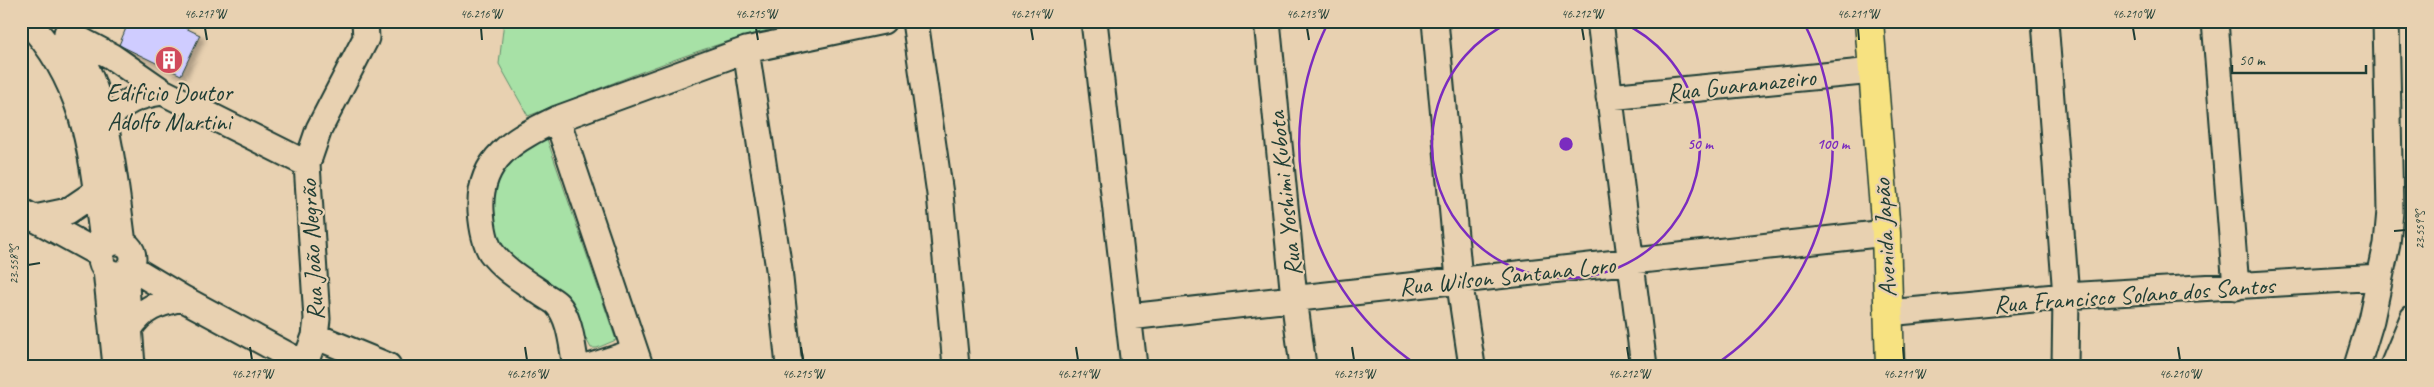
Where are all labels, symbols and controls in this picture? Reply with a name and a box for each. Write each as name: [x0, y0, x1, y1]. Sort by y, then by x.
text: 46.217°W: [184, 6, 228, 22]
text: 46.216°W: [460, 6, 504, 22]
text: 46.215°W: [735, 6, 779, 22]
text: 46.214°W: [1010, 6, 1054, 22]
text: 46.213°W: [1286, 6, 1330, 22]
text: 46.212°W: [1561, 6, 1605, 22]
text: 46.211°W: [1837, 6, 1881, 22]
text: 46.210°W: [2112, 6, 2156, 22]
scale bar: [2232, 42, 2365, 74]
building icon: Edificio Doutor Adolfo Martini: [154, 45, 184, 75]
text: 50 m: [2239, 51, 2266, 70]
street label: Rua Guaranazeiro: [1665, 61, 1818, 109]
place label: Edificio Doutor Adolfo Martini: [106, 77, 234, 138]
street label: Rua Yoshimi Kubota: [1260, 108, 1310, 278]
centre of rings: [1557, 135, 1575, 153]
text: 50 m: [1687, 135, 1714, 154]
text: 100 m: [1817, 135, 1851, 154]
street label: Avenida Japão: [1866, 177, 1904, 298]
street label: Rua João Negrão: [292, 178, 332, 321]
text: 23.559°S: [2412, 209, 2428, 249]
text: 23.558°S: [6, 244, 22, 284]
street label: Rua Wilson Santana Loro: [1398, 249, 1618, 303]
street label: Rua Francisco Solano dos Santos: [1993, 269, 2278, 321]
text: 46.217°W: [231, 366, 275, 382]
text: 46.216°W: [506, 366, 550, 382]
text: 46.215°W: [782, 366, 826, 382]
text: 46.214°W: [1057, 366, 1101, 382]
text: 46.213°W: [1333, 366, 1377, 382]
text: 46.212°W: [1608, 366, 1652, 382]
text: 46.211°W: [1883, 366, 1927, 382]
text: 46.210°W: [2159, 366, 2203, 382]

